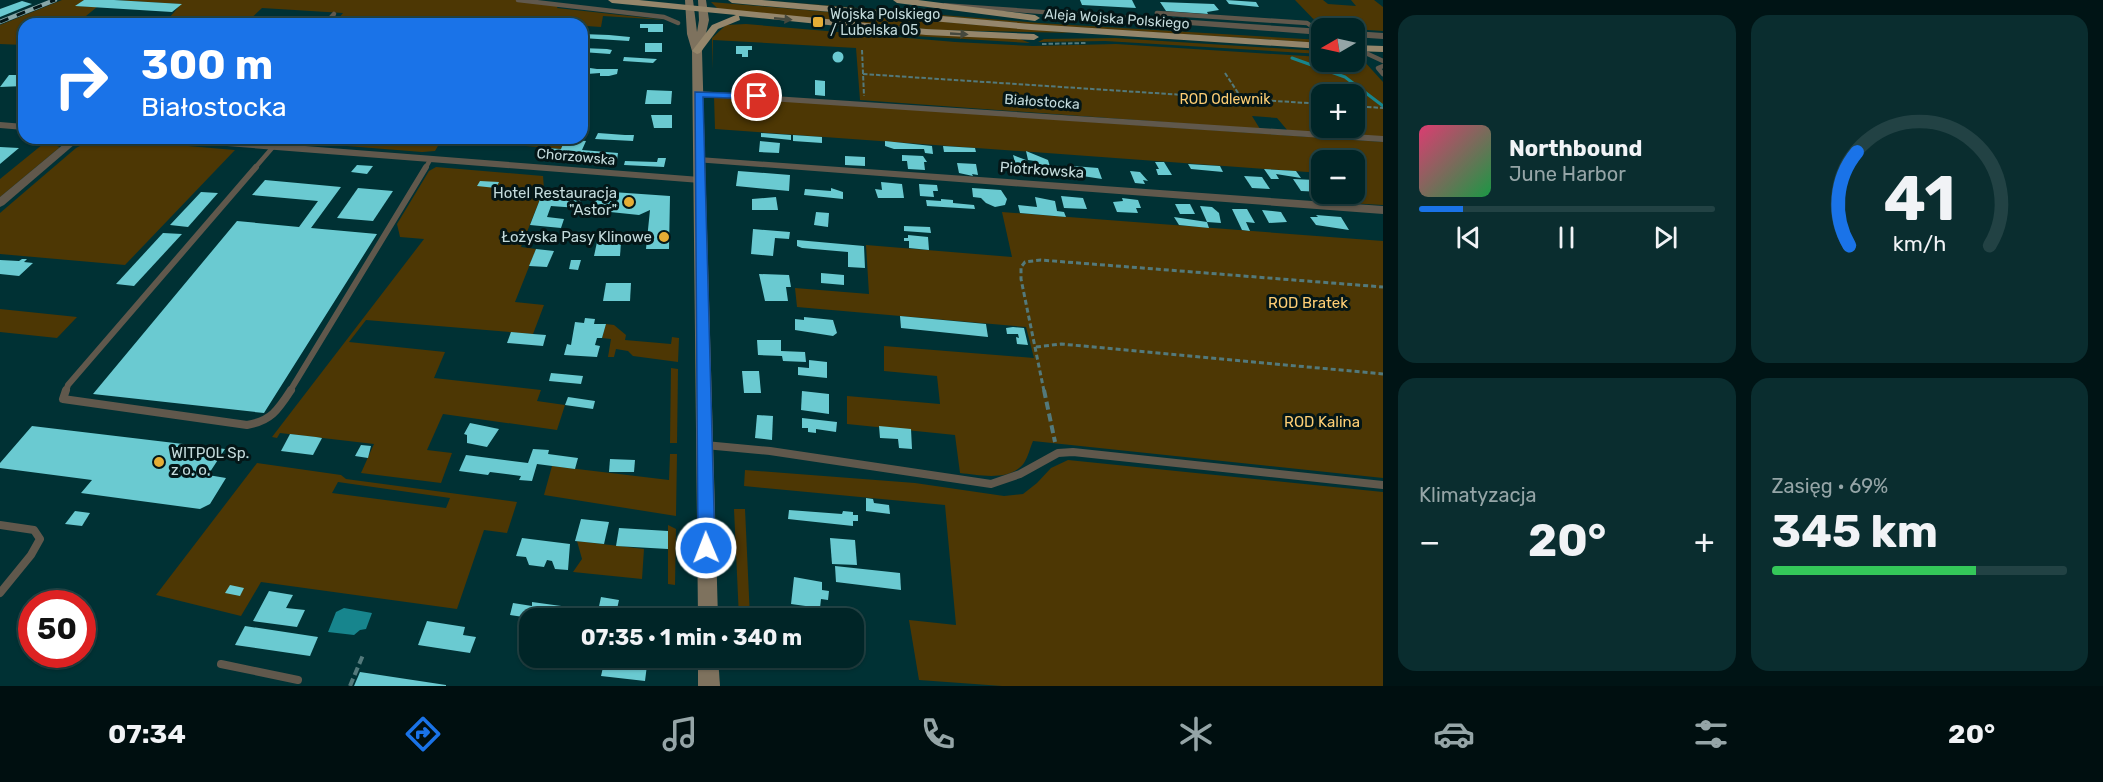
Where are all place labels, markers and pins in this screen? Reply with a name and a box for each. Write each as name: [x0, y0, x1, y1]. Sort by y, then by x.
place label: Wojska Polskiego / Lubelska 05: [830, 6, 940, 39]
marker: Wojska Polskiego / Lubelska 05: [811, 15, 825, 29]
pin: [731, 70, 782, 121]
place label: Hotel Restauracja "Astor": [493, 184, 617, 219]
marker: Hotel Restauracja "Astor": [622, 195, 636, 209]
place label: Łożyska Pasy Klinowe: [502, 228, 652, 246]
marker: Łożyska Pasy Klinowe: [657, 230, 671, 244]
place label: WITPOL Sp. z o. o.: [171, 444, 249, 479]
marker: WITPOL Sp. z o. o.: [152, 455, 166, 469]

